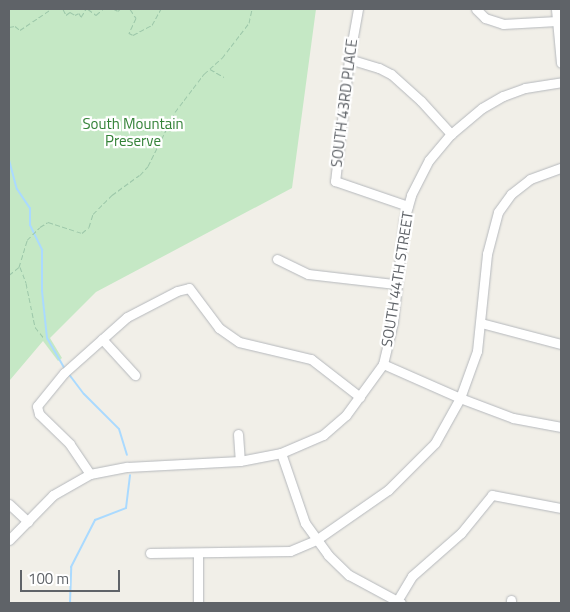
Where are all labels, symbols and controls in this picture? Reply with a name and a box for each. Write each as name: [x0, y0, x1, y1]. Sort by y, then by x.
street label: SOUTH 43RD PLACE: [327, 38, 361, 168]
park label: South Mountain Preserve: [82, 114, 184, 149]
street label: SOUTH 44TH STREET: [377, 210, 417, 348]
scale bar: [22, 560, 122, 592]
text: 100 m: [28, 567, 69, 590]

